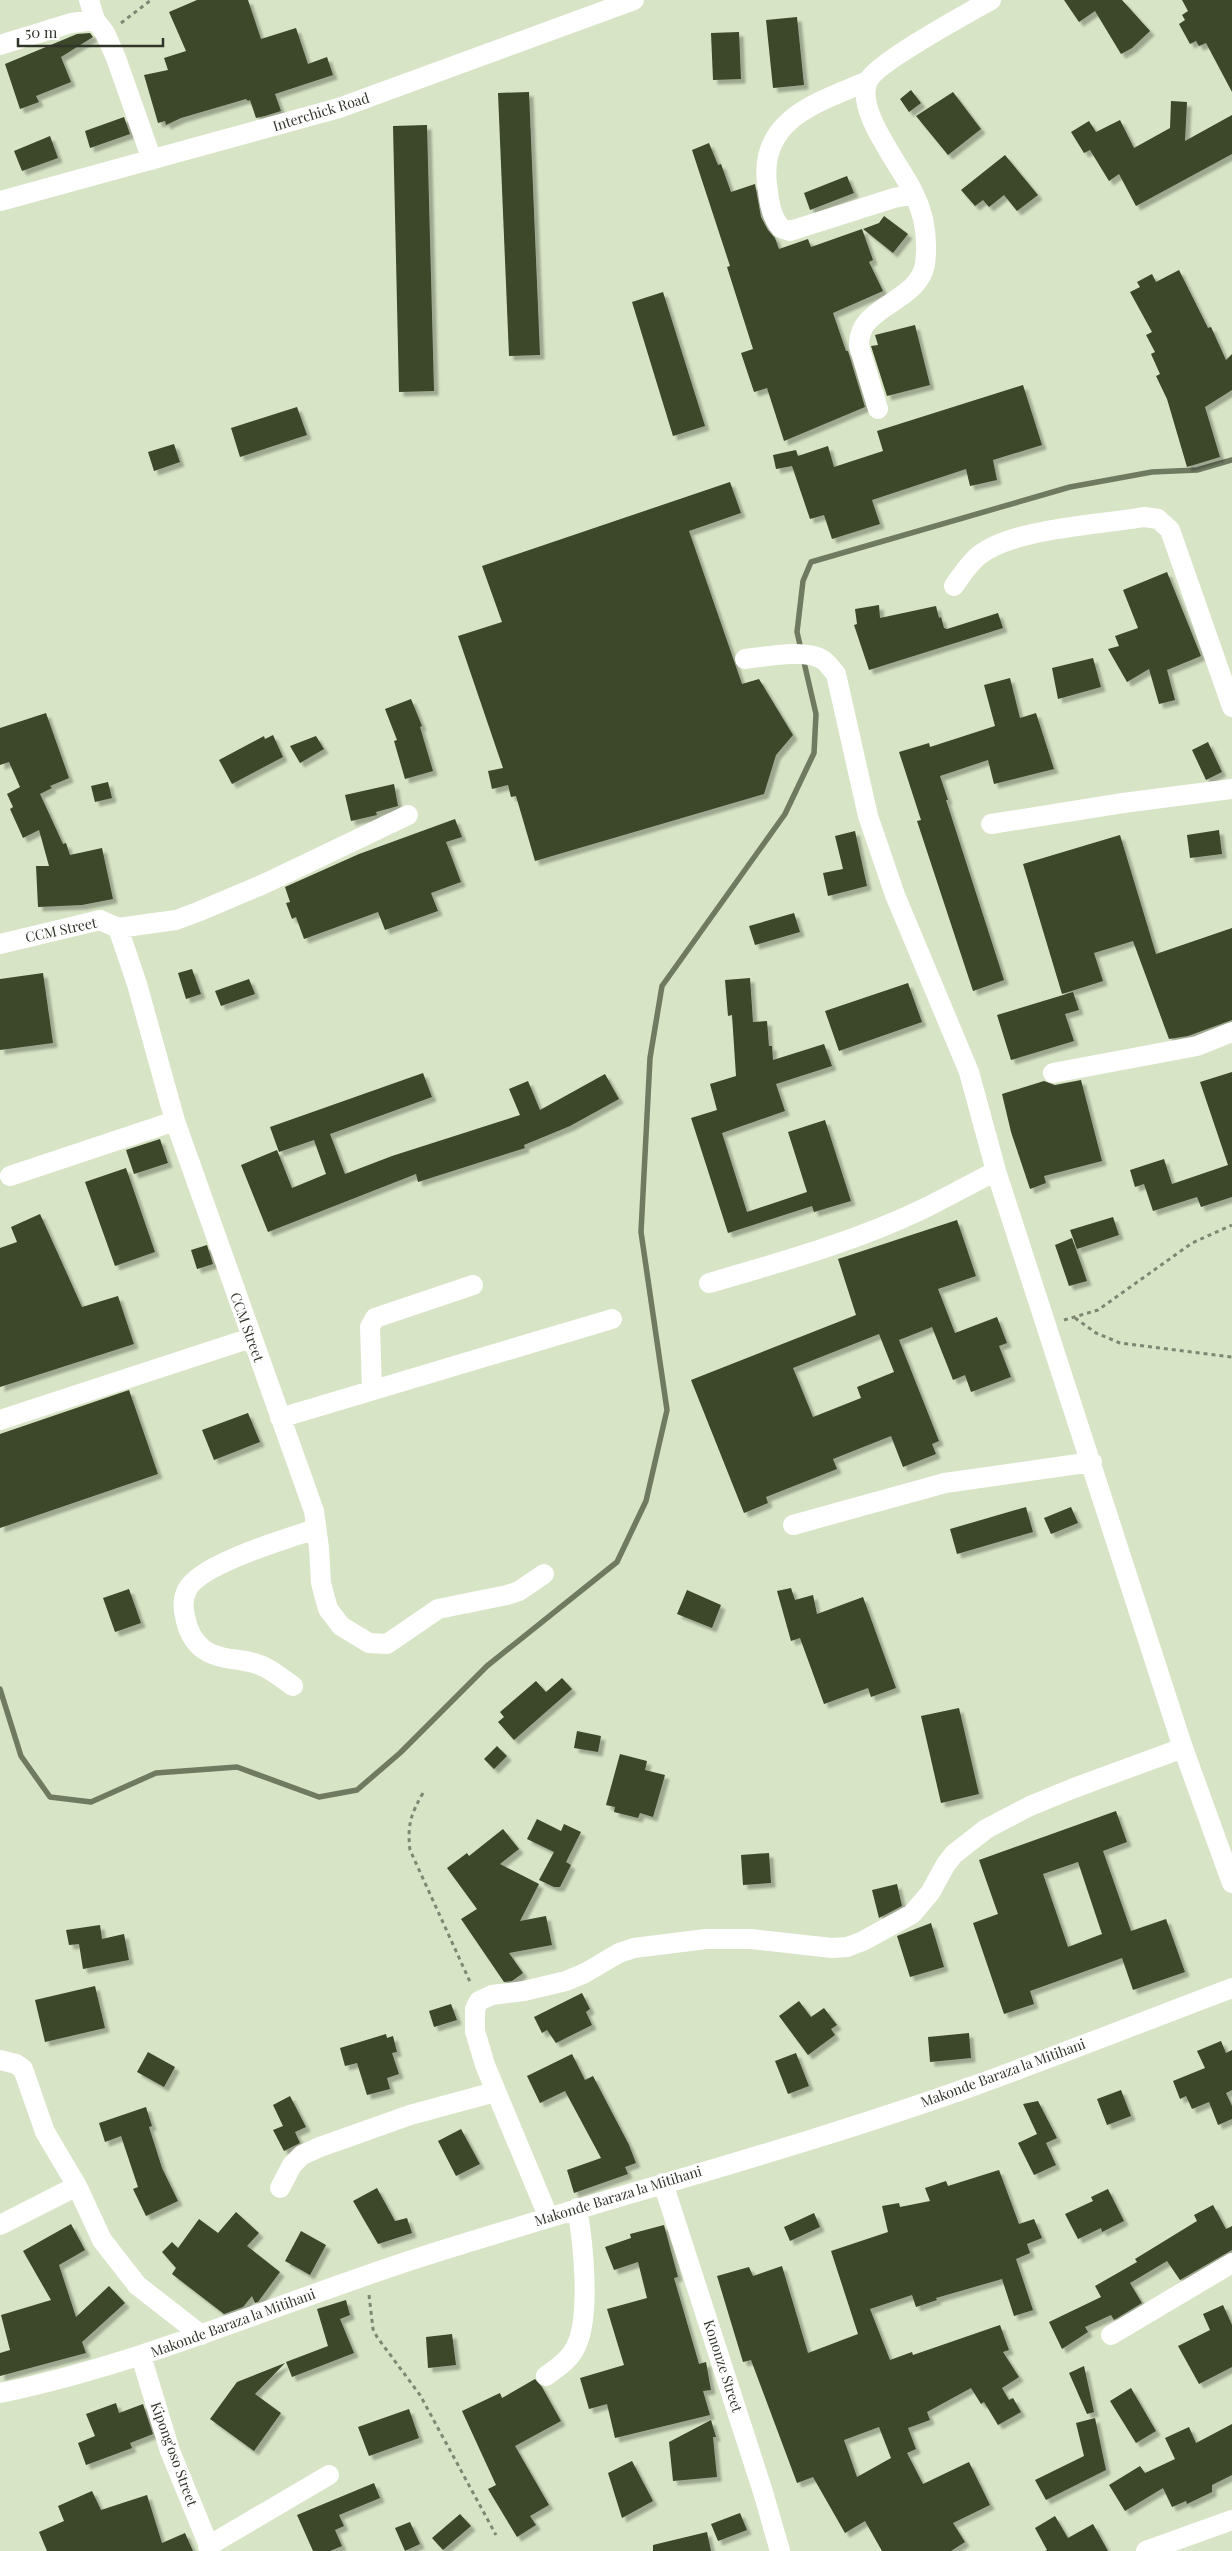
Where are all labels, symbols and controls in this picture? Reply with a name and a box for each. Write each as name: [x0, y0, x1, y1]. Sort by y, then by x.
scale bar: [18, 15, 162, 47]
text: 50 m: [25, 22, 58, 42]
street label: Interchick Road: [270, 88, 371, 135]
street label: CCM Street: [23, 912, 99, 946]
street label: CCM Street: [226, 1289, 269, 1365]
street label: Makonde Baraza la Mitihani: [918, 2034, 1088, 2111]
street label: Makonde Baraza la Mitihani: [532, 2161, 704, 2230]
street label: Makonde Baraza la Mitihani: [148, 2284, 318, 2361]
street label: Kononze Street: [700, 2317, 748, 2415]
street label: Kipong'oso Street: [147, 2399, 203, 2510]

